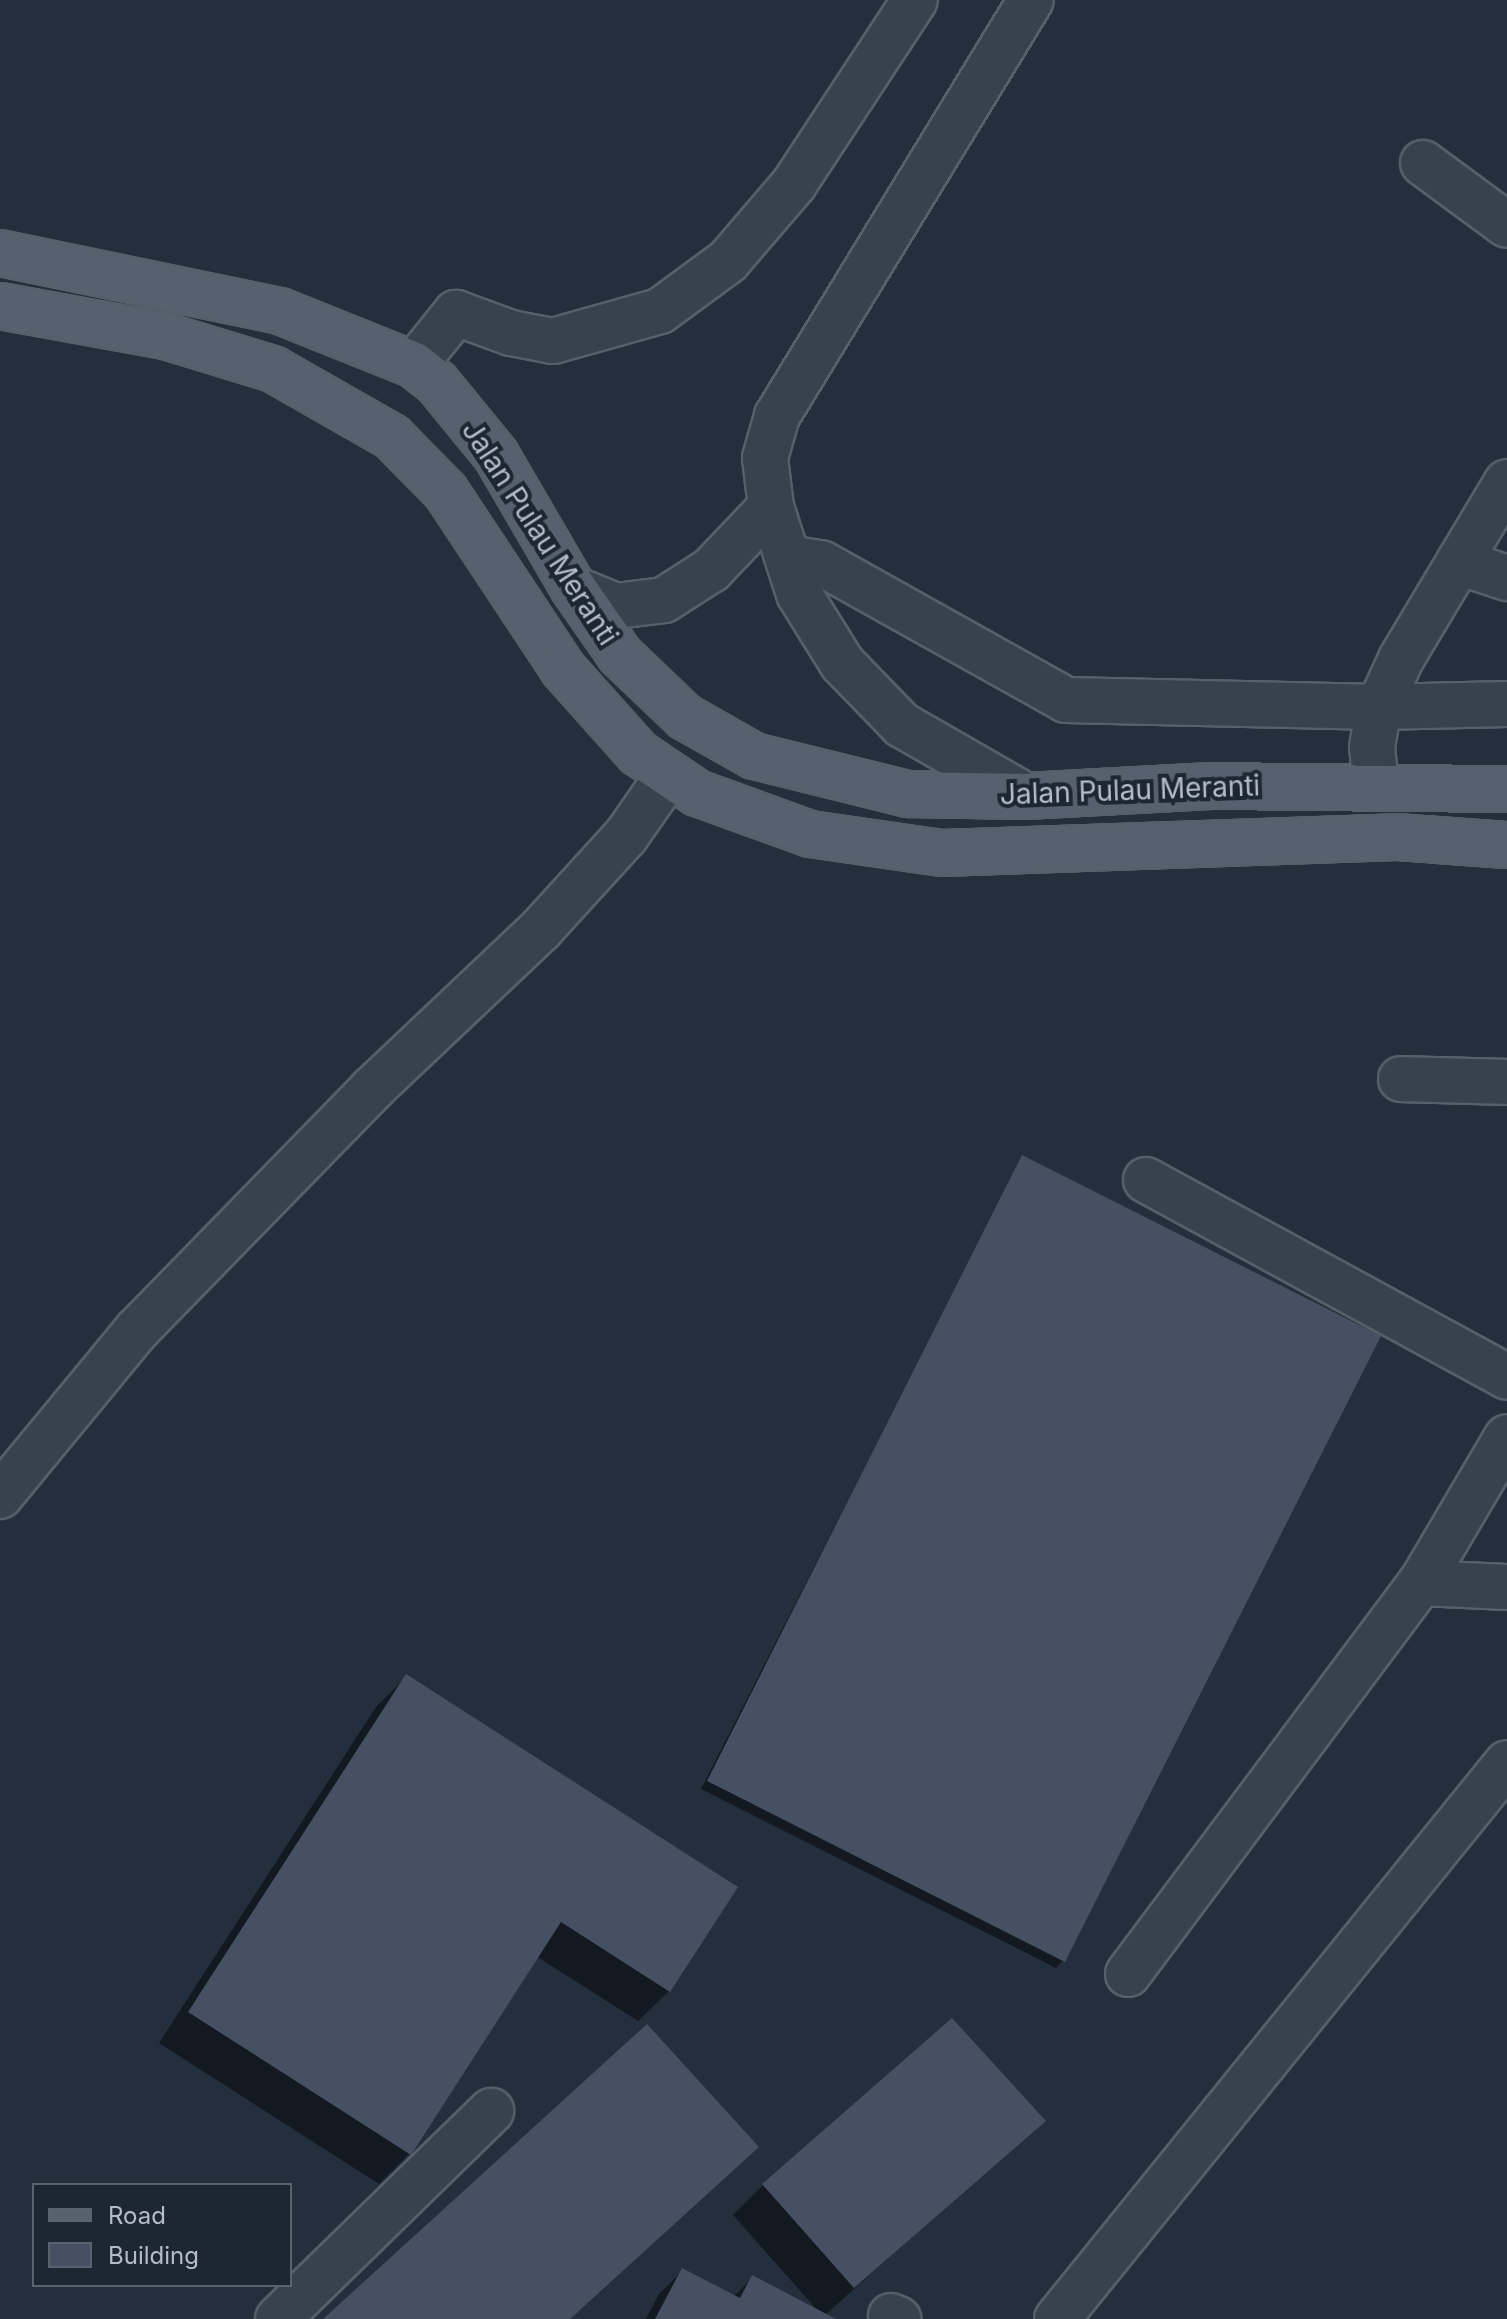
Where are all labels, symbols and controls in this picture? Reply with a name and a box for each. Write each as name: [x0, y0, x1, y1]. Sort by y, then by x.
street label: Jalan Pulau Meranti: [455, 415, 625, 651]
street label: Jalan Pulau Meranti: [999, 769, 1261, 811]
legend: [32, 2183, 292, 2287]
text: Road: [108, 2201, 166, 2230]
text: Building: [108, 2241, 199, 2270]

